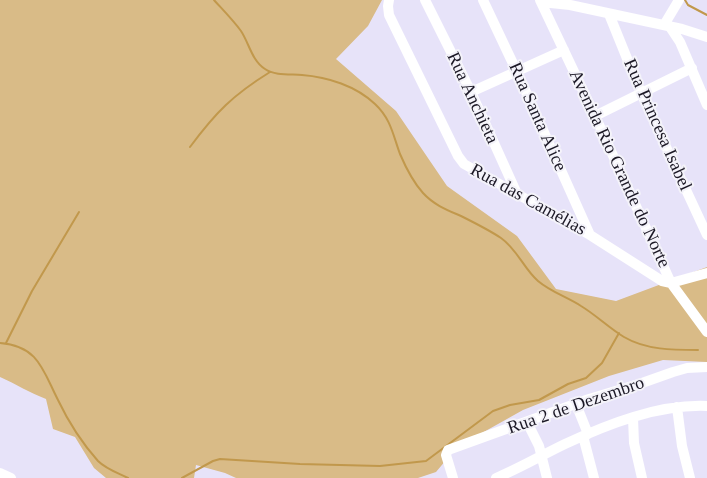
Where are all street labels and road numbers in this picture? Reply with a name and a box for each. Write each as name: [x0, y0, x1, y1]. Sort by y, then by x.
street label: Rua Anchieta: [441, 49, 503, 147]
street label: Rua Princesa Isabel: [618, 56, 696, 194]
street label: Rua Santa Alice: [503, 59, 571, 175]
street label: Avenida Rio Grande do Norte: [564, 67, 674, 271]
street label: Rua das Camélias: [466, 159, 590, 241]
street label: Rua 2 de Dezembro: [505, 372, 647, 440]

